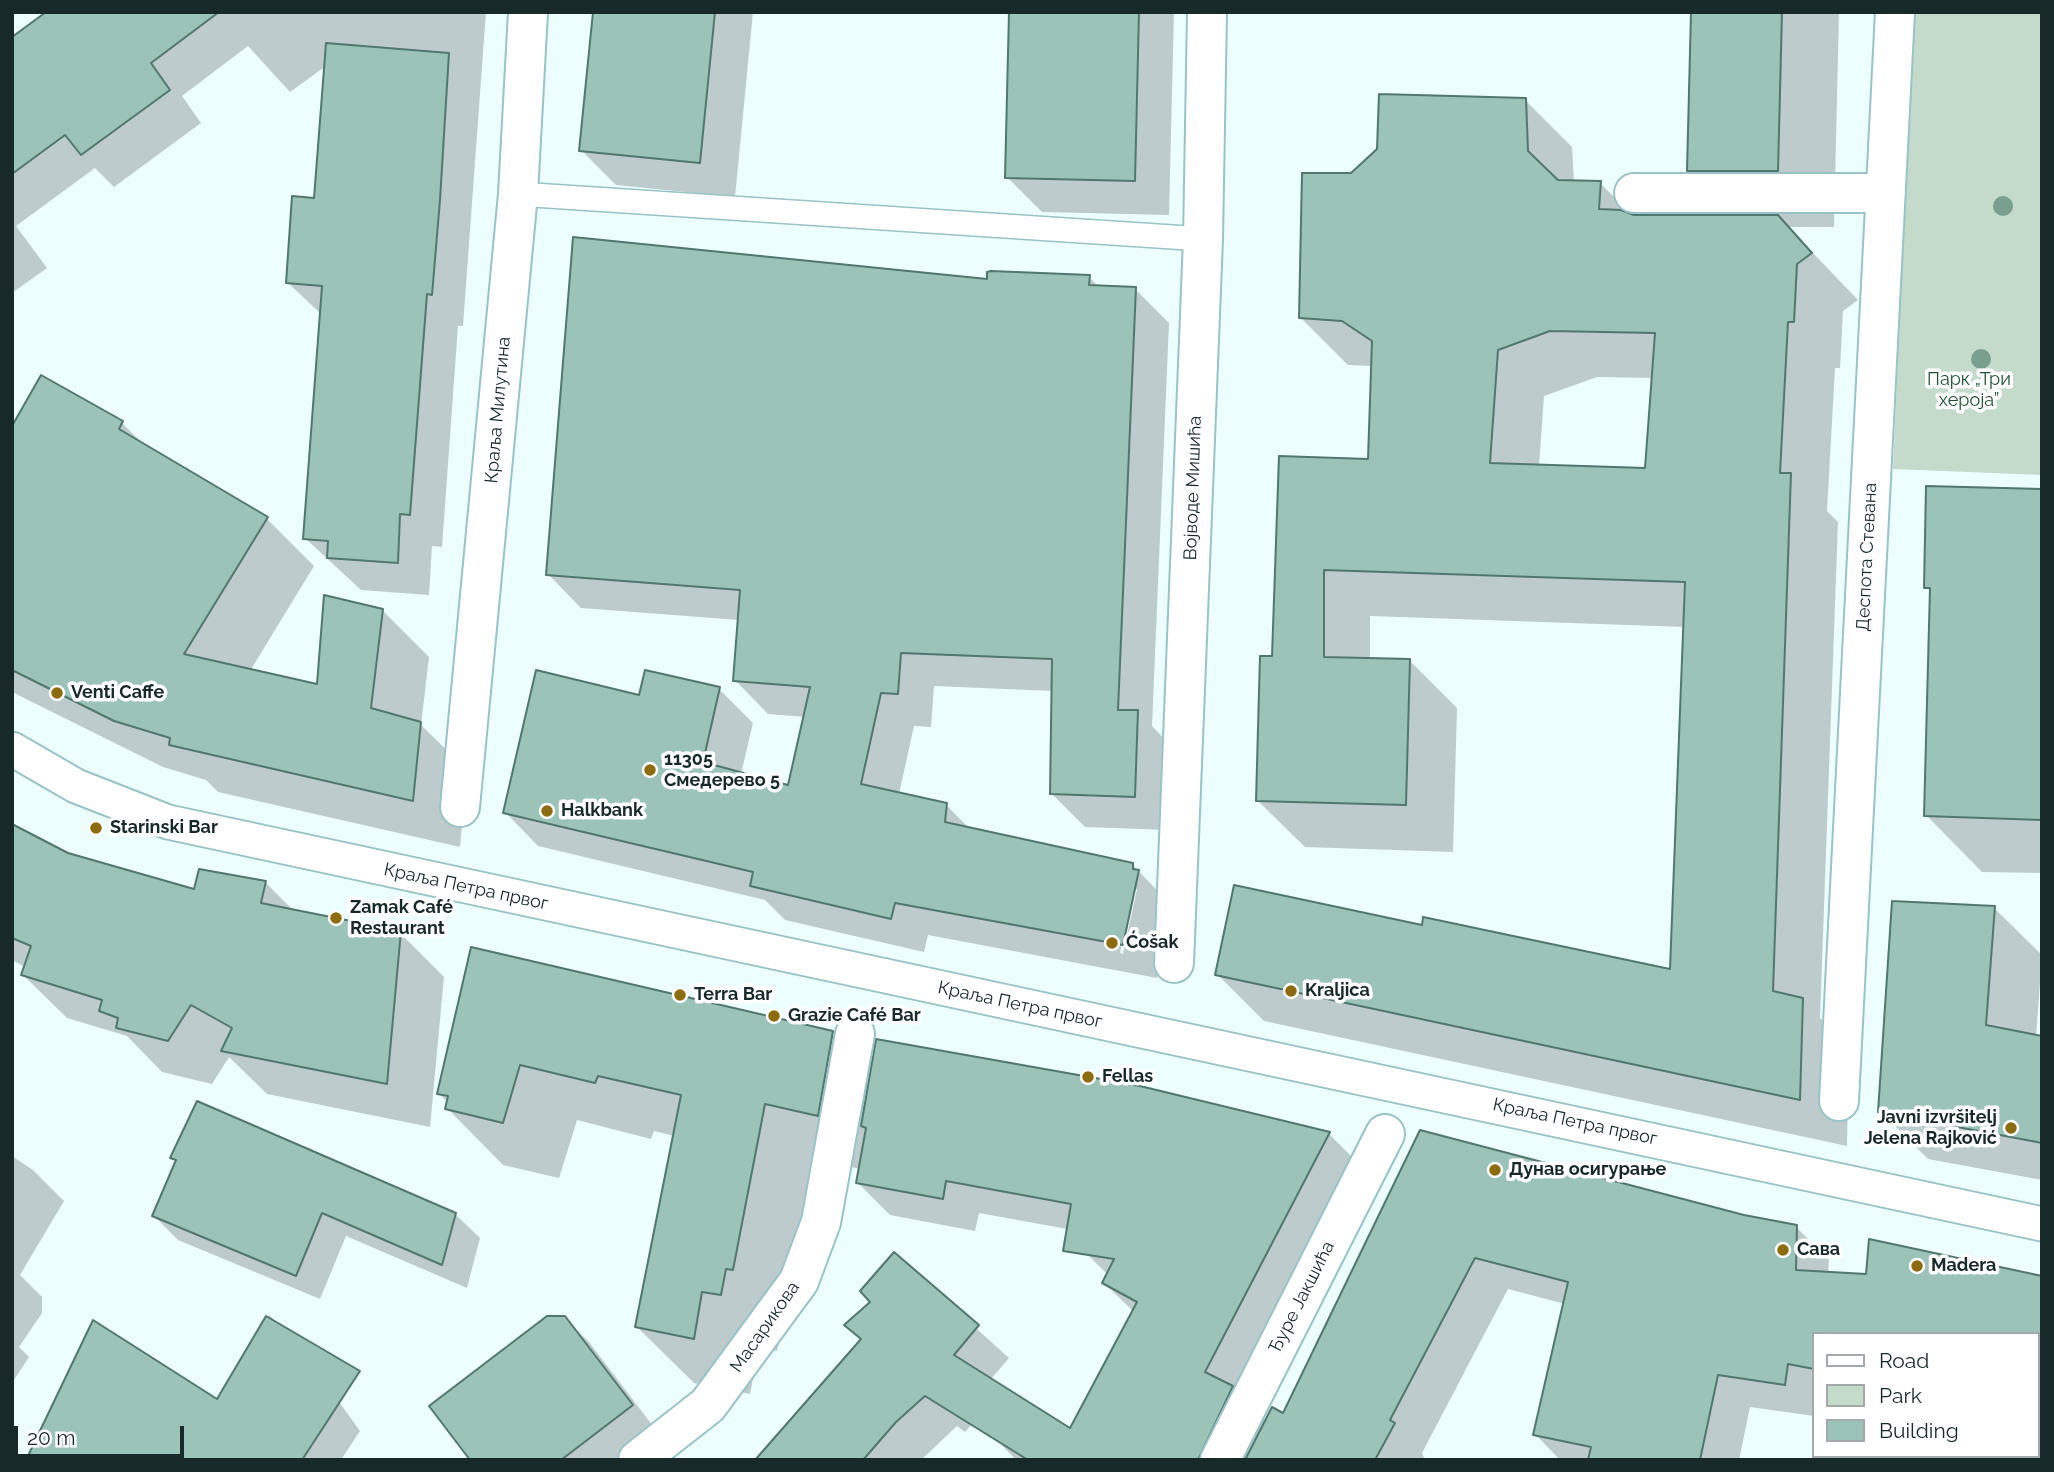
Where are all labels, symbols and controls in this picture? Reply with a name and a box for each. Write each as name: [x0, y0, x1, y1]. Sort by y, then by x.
street label: Краља Милутина: [481, 336, 515, 484]
park label: Парк „Три хероја”: [1927, 369, 2011, 412]
street label: Војводе Мишића: [1180, 415, 1206, 561]
street label: Деспота Стевана: [1852, 482, 1882, 632]
place label: Venti Caffe: [71, 682, 164, 704]
marker: Venti Caffe: [49, 685, 65, 701]
place label: 11305 Смедерево 5: [664, 749, 780, 792]
marker: 11305 Смедерево 5: [642, 762, 658, 778]
place label: Halkbank: [561, 800, 643, 822]
marker: Halkbank: [539, 803, 555, 819]
place label: Starinski Bar: [110, 817, 218, 839]
marker: Starinski Bar: [88, 820, 104, 836]
street label: Краља Петра првог: [382, 859, 550, 915]
place label: Zamak Café Restaurant: [350, 897, 453, 940]
marker: Zamak Café Restaurant: [328, 910, 344, 926]
place label: Ćošak: [1126, 932, 1178, 954]
marker: Ćošak: [1104, 935, 1120, 951]
street label: Краља Петра првог: [936, 977, 1104, 1033]
place label: Kraljica: [1305, 980, 1370, 1002]
marker: Kraljica: [1283, 983, 1299, 999]
place label: Terra Bar: [694, 984, 772, 1006]
marker: Terra Bar: [672, 987, 688, 1003]
place label: Grazie Café Bar: [788, 1005, 921, 1027]
marker: Grazie Café Bar: [766, 1008, 782, 1024]
place label: Fellas: [1102, 1066, 1153, 1088]
marker: Fellas: [1080, 1069, 1096, 1085]
street label: Краља Петра првог: [1491, 1094, 1659, 1150]
place label: Javni izvršitelj Jelena Rajković: [1864, 1107, 1997, 1150]
marker: Javni izvršitelj Jelena Rajković: [2003, 1120, 2019, 1136]
place label: Дунав осигурање: [1509, 1159, 1666, 1181]
marker: Дунав осигурање: [1487, 1162, 1503, 1178]
street label: Ђуре Јакшића: [1265, 1238, 1339, 1356]
place label: Сава: [1797, 1239, 1840, 1261]
marker: Сава: [1775, 1242, 1791, 1258]
place label: Madera: [1931, 1255, 1996, 1277]
marker: Madera: [1909, 1258, 1925, 1274]
street label: Масарикова: [726, 1277, 804, 1377]
legend: [1812, 1332, 2040, 1458]
text: Road: [1879, 1348, 1929, 1373]
text: Park: [1879, 1383, 1922, 1408]
scale bar: [18, 1412, 187, 1456]
text: Building: [1879, 1418, 1959, 1443]
text: 20 m: [27, 1425, 75, 1450]

